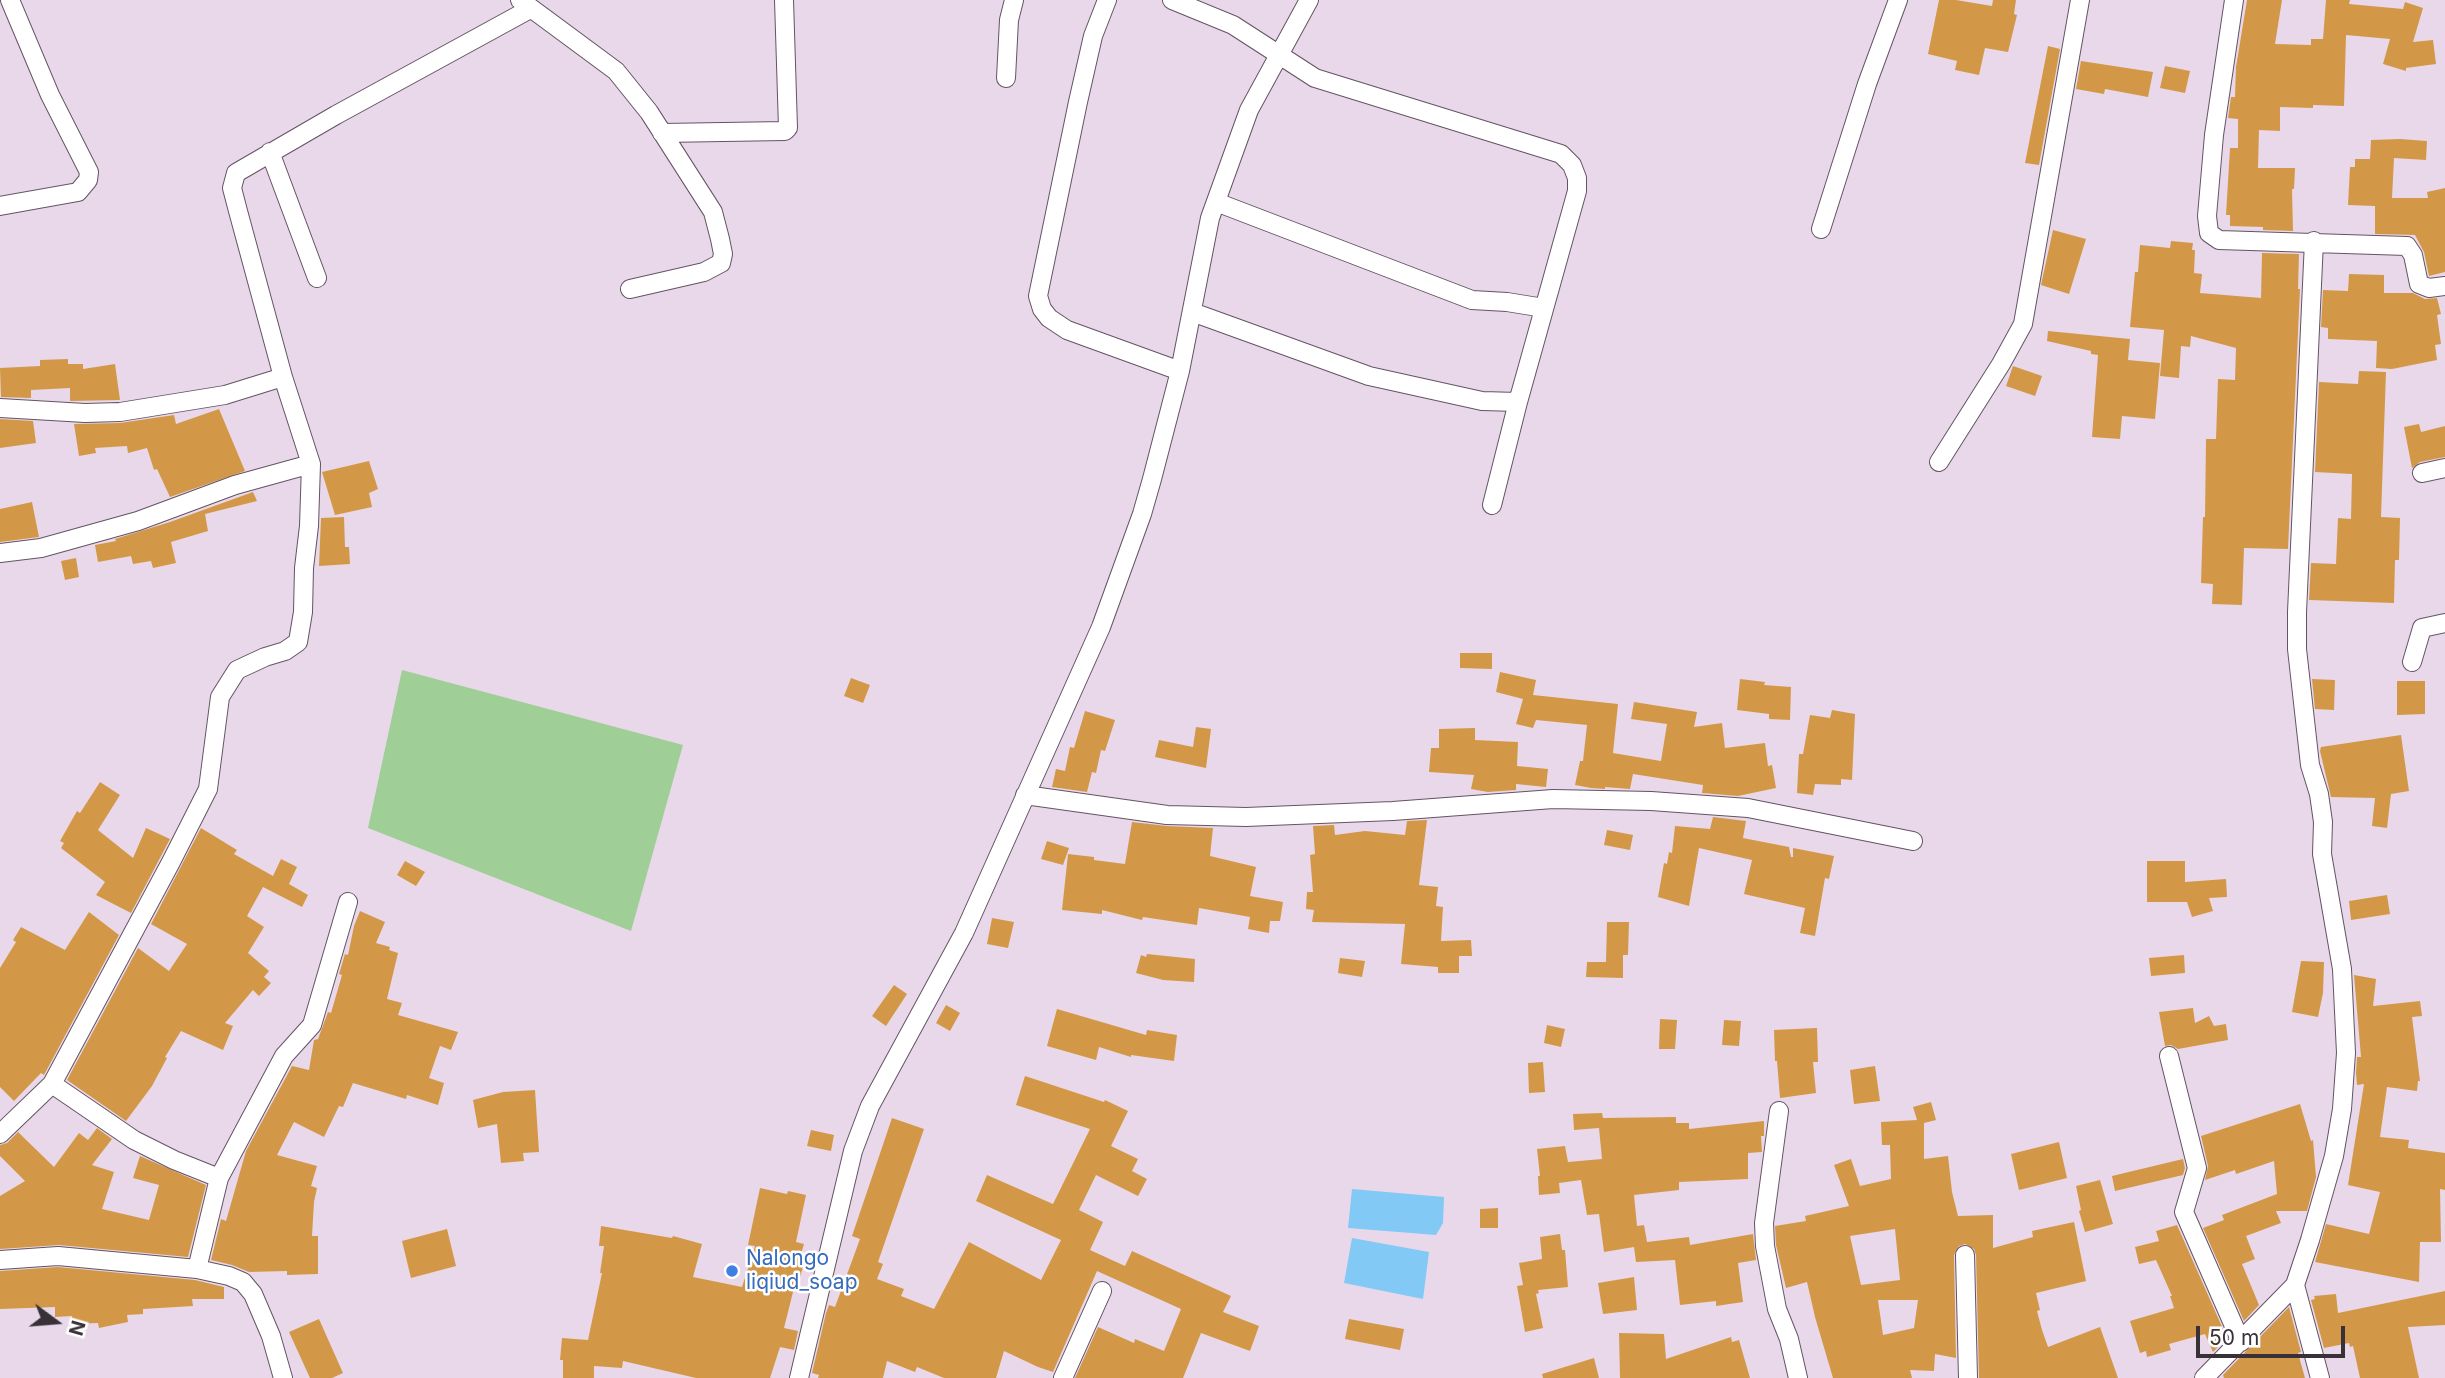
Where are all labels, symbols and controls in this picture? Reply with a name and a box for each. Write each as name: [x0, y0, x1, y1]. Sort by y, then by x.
place label: Nalongo liqiud_soap: [746, 1246, 858, 1296]
marker: Nalongo liqiud_soap: [724, 1263, 740, 1279]
north arrow: [21, 1287, 91, 1357]
scale bar: [2200, 1312, 2349, 1356]
text: N: [64, 1318, 90, 1338]
text: 50 m: [2209, 1325, 2259, 1350]

